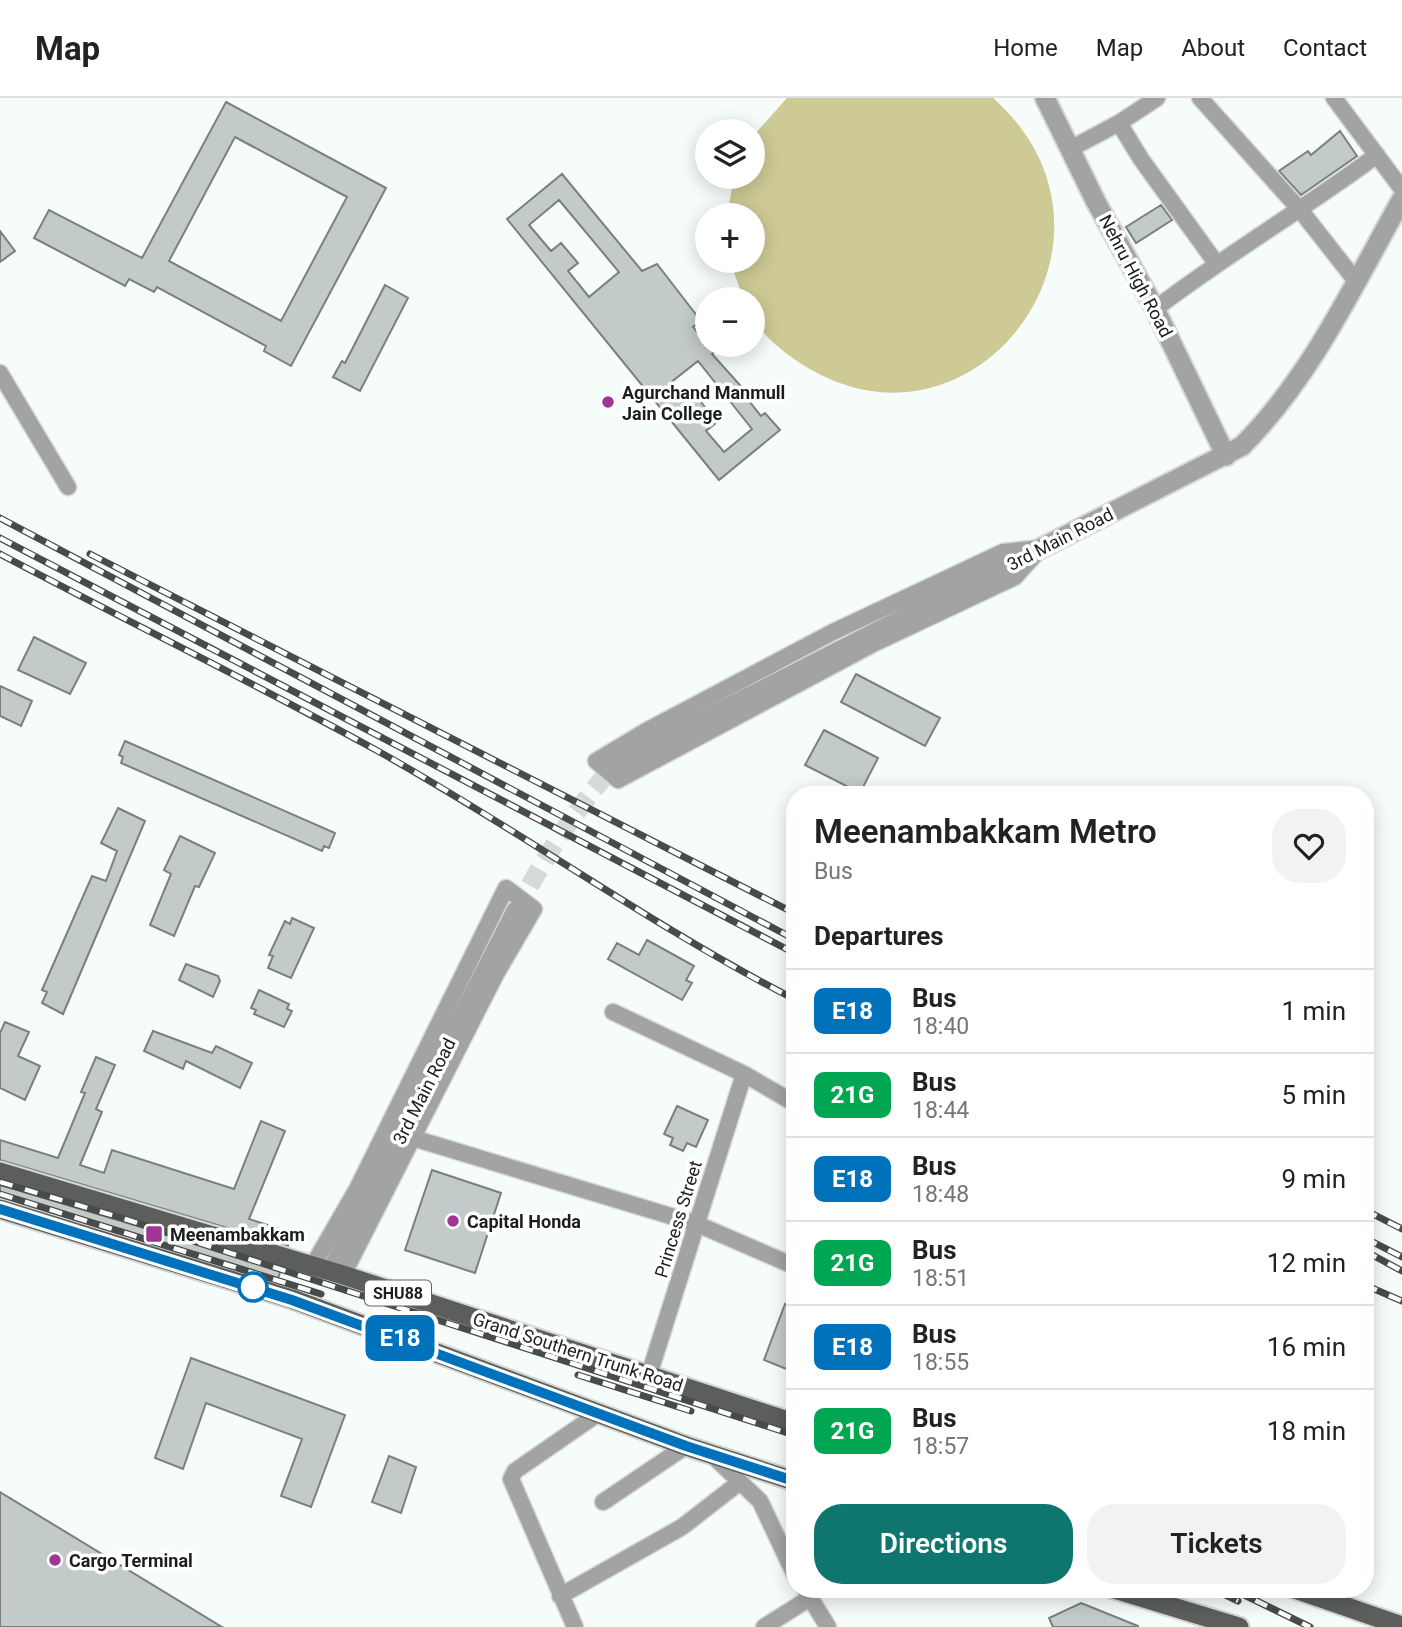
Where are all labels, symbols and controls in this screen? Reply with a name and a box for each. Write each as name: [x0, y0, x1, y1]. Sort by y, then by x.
text: Map: [35, 29, 100, 68]
text: Home: [993, 34, 1058, 62]
text: Map: [1096, 34, 1143, 62]
text: About: [1181, 34, 1245, 62]
text: Contact: [1283, 34, 1367, 62]
map controls: [695, 119, 765, 357]
button: layers: [695, 119, 765, 189]
button: +: [695, 203, 765, 273]
street label: Nehru High Road: [1095, 211, 1177, 341]
button: −: [695, 287, 765, 357]
place label: Agurchand Manmull Jain College: [622, 382, 785, 424]
marker: Agurchand Manmull Jain College: [600, 394, 616, 410]
street label: 3rd Main Road: [1003, 503, 1117, 575]
button: heart: [1272, 809, 1346, 883]
text: Meenambakkam Metro: [814, 812, 1157, 851]
text: Bus: [814, 858, 853, 885]
text: Departures: [814, 921, 944, 951]
text: Bus: [912, 983, 957, 1013]
text: 1 min: [1281, 996, 1346, 1026]
text: E18: [832, 997, 873, 1025]
text: 18:40: [912, 1013, 969, 1040]
street label: 3rd Main Road: [388, 1034, 460, 1148]
text: Bus: [912, 1067, 957, 1097]
text: 5 min: [1281, 1080, 1346, 1110]
text: 21G: [831, 1081, 874, 1109]
text: 18:44: [912, 1097, 969, 1124]
text: Bus: [912, 1151, 957, 1181]
street label: Princess Street: [650, 1158, 706, 1280]
text: 9 min: [1281, 1164, 1346, 1194]
text: E18: [832, 1165, 873, 1193]
text: 18:48: [912, 1181, 969, 1208]
place label: Capital Honda: [467, 1211, 581, 1232]
marker: Capital Honda: [445, 1213, 461, 1229]
marker: Meenambakkam: [144, 1224, 164, 1244]
place label: Meenambakkam: [170, 1224, 305, 1245]
text: Bus: [912, 1235, 957, 1265]
text: 12 min: [1267, 1248, 1346, 1278]
text: 21G: [831, 1249, 874, 1277]
text: 18:51: [912, 1265, 969, 1292]
unlabelled marker: [238, 1272, 268, 1302]
road number: SHU88: [365, 1280, 431, 1306]
street label: Grand Southern Trunk Road: [470, 1308, 686, 1396]
line badge: E18: [360, 1315, 440, 1361]
text: Bus: [912, 1319, 957, 1349]
text: E18: [379, 1324, 421, 1352]
text: 16 min: [1267, 1332, 1346, 1362]
text: E18: [832, 1333, 873, 1361]
text: 18:55: [912, 1349, 969, 1376]
text: Bus: [912, 1403, 957, 1433]
text: 18 min: [1267, 1416, 1346, 1446]
text: 21G: [831, 1417, 874, 1445]
text: 18:57: [912, 1433, 969, 1460]
button: Directions: [814, 1504, 1073, 1584]
button: Tickets: [1087, 1504, 1346, 1584]
place label: Cargo Terminal: [69, 1550, 193, 1571]
marker: Cargo Terminal: [47, 1552, 63, 1568]

